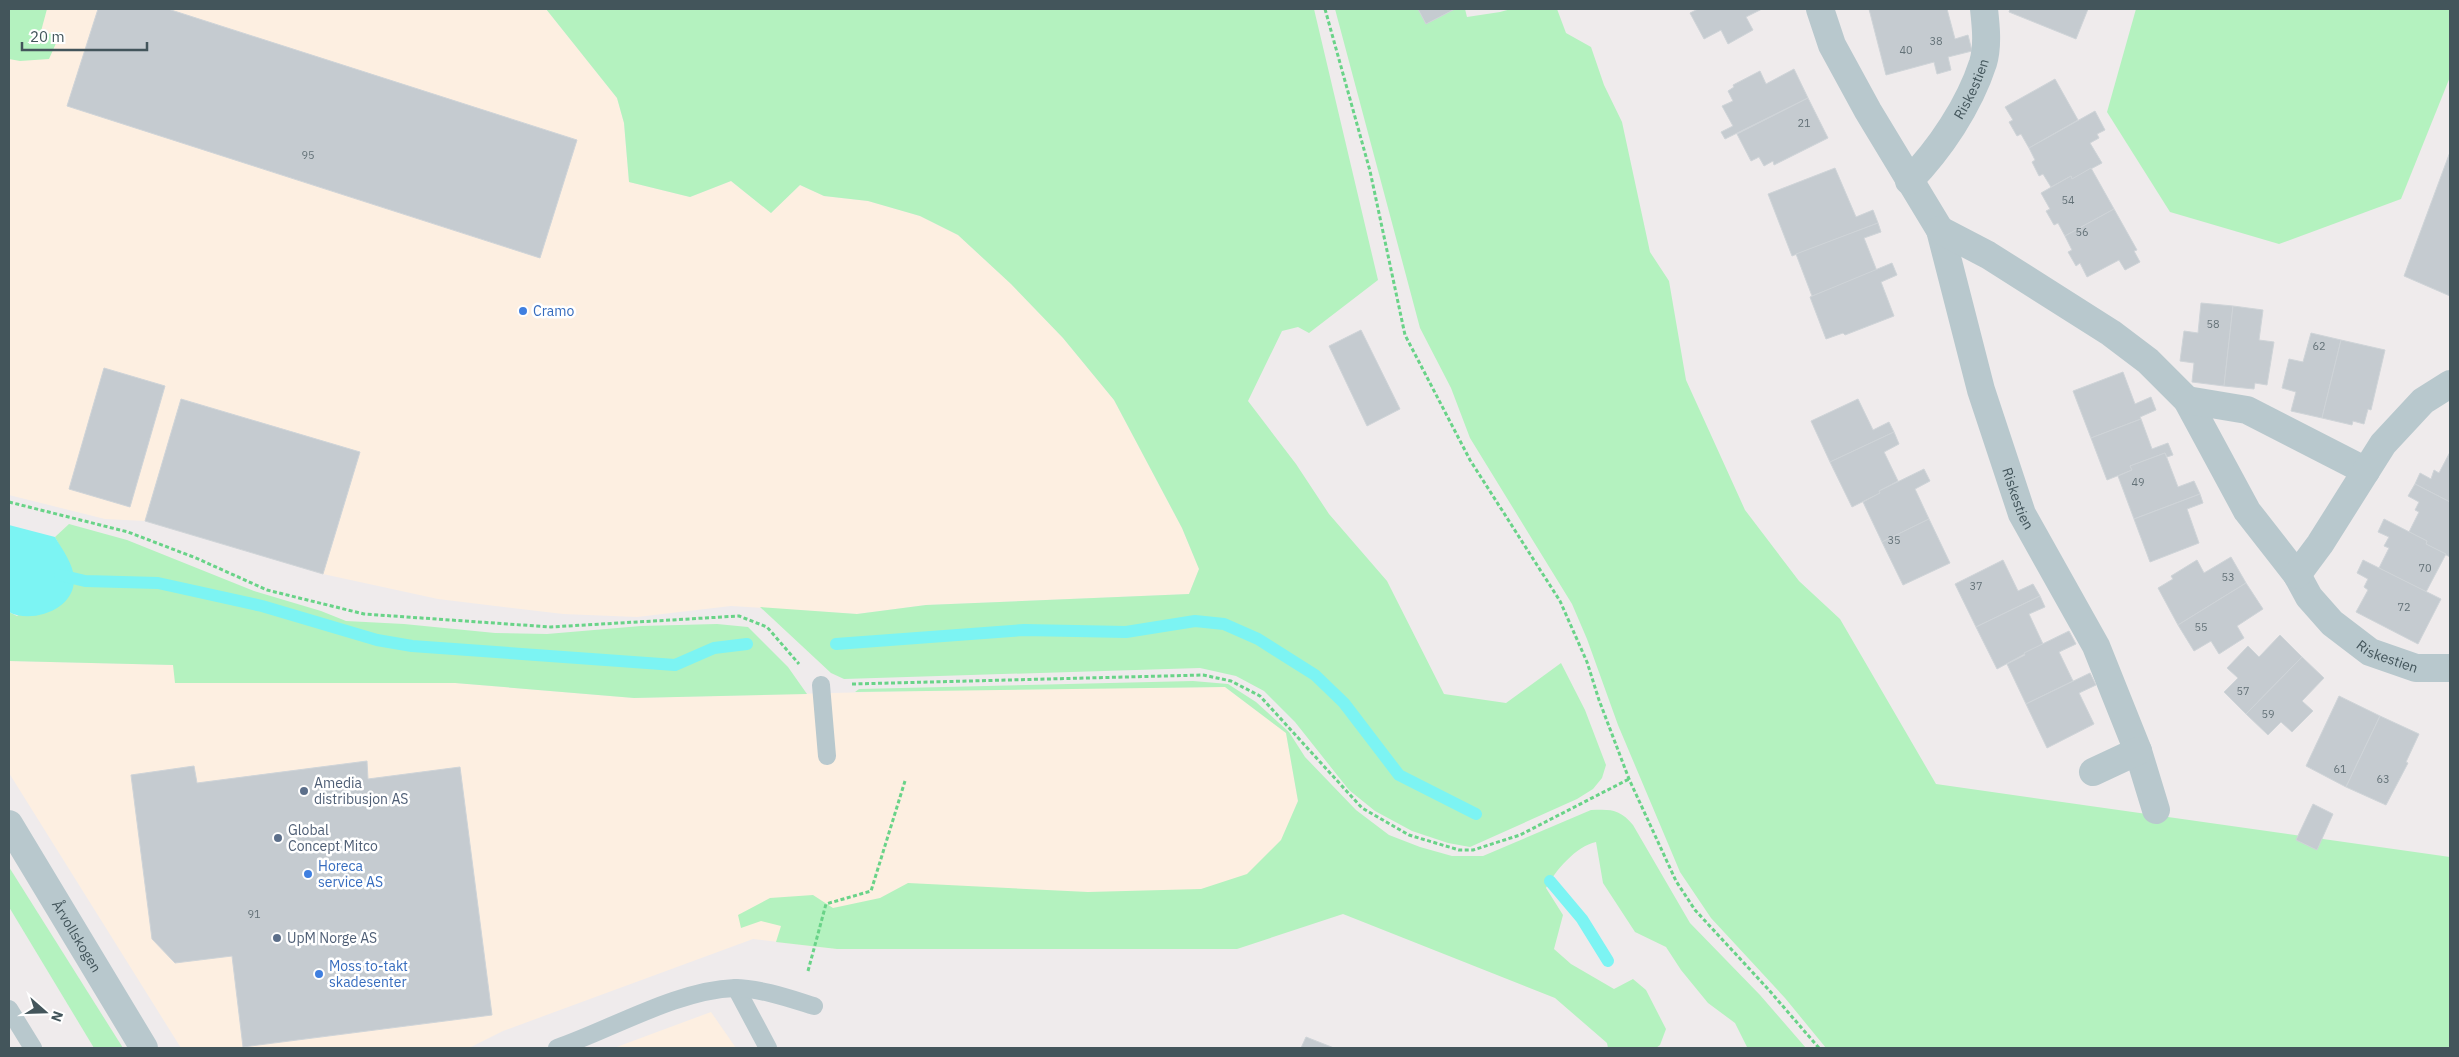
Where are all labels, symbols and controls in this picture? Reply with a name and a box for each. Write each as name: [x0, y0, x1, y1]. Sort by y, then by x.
scale bar: [22, 20, 148, 52]
text: 20 m: [30, 27, 65, 46]
house number: 38: [1929, 34, 1943, 48]
house number: 40: [1899, 43, 1913, 57]
street label: Riskestien: [1950, 57, 1993, 123]
house number: 21: [1797, 116, 1811, 130]
house number: 95: [301, 148, 315, 162]
house number: 54: [2061, 193, 2075, 207]
house number: 56: [2075, 225, 2089, 239]
place label: Cramo: [533, 302, 574, 320]
marker: Cramo: [517, 305, 529, 317]
house number: 58: [2206, 317, 2220, 331]
house number: 62: [2312, 339, 2326, 353]
street label: Riskestien: [1998, 465, 2038, 533]
house number: 49: [2131, 475, 2145, 489]
house number: 35: [1887, 533, 1901, 547]
house number: 70: [2418, 561, 2432, 575]
house number: 53: [2221, 570, 2235, 584]
house number: 37: [1969, 579, 1983, 593]
house number: 72: [2397, 600, 2411, 614]
house number: 55: [2194, 620, 2208, 634]
street label: Riskestien: [2353, 636, 2420, 677]
house number: 57: [2236, 684, 2250, 698]
house number: 59: [2261, 707, 2275, 721]
house number: 61: [2333, 762, 2347, 776]
house number: 63: [2376, 772, 2390, 786]
place label: Amedia distribusjon AS: [314, 774, 409, 808]
marker: Amedia distribusjon AS: [298, 785, 310, 797]
place label: Global Concept Mitco: [288, 821, 378, 855]
marker: Global Concept Mitco: [272, 832, 284, 844]
place label: Horeca service AS: [318, 857, 383, 891]
marker: Horeca service AS: [302, 868, 314, 880]
street label: Årvollskogen: [48, 896, 105, 976]
house number: 91: [247, 907, 261, 921]
place label: UpM Norge AS: [287, 929, 377, 947]
marker: UpM Norge AS: [271, 932, 283, 944]
place label: Moss to-takt skadesenter: [329, 957, 408, 991]
marker: Moss to-takt skadesenter: [313, 968, 325, 980]
north arrow: [20, 987, 70, 1037]
text: N: [47, 1009, 67, 1024]

